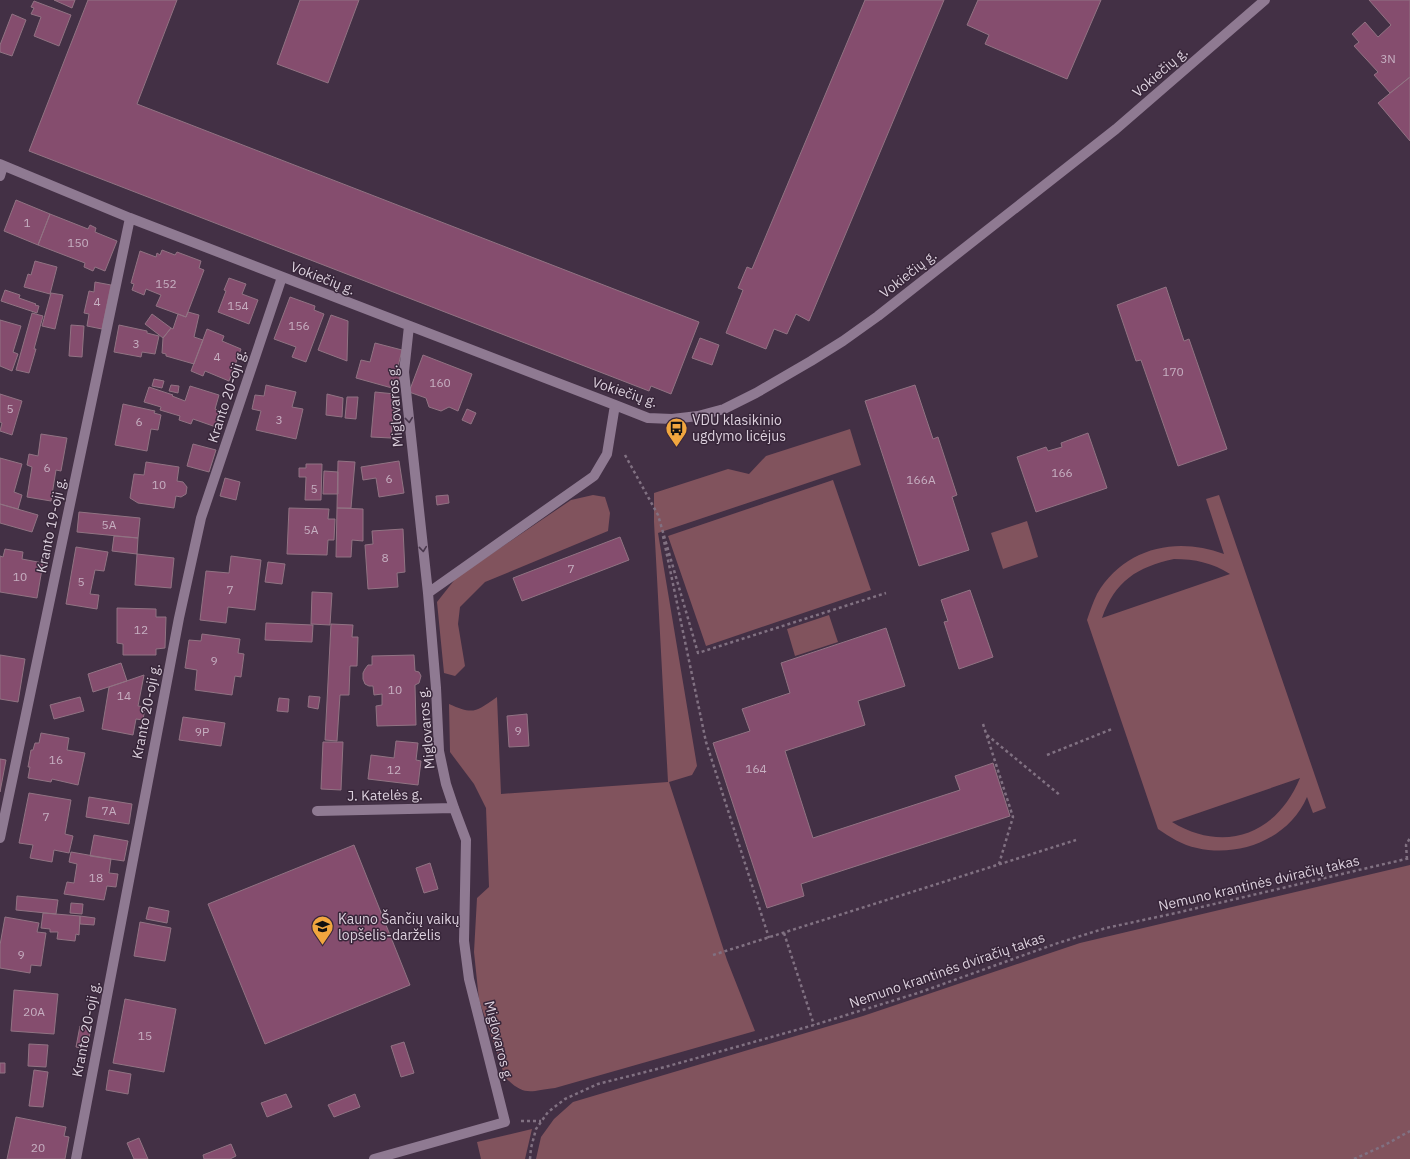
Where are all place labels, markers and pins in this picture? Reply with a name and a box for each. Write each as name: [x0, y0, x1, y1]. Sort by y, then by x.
place label: VDU klasikinio ugdymo licėjus: [692, 411, 786, 445]
bus stop icon: VDU klasikinio ugdymo licėjus: [664, 415, 690, 448]
place label: Kauno Šančių vaikų lopšelis-darželis: [338, 909, 460, 944]
school or university icon: Kauno Šančių vaikų lopšelis-darželis: [309, 914, 335, 947]

